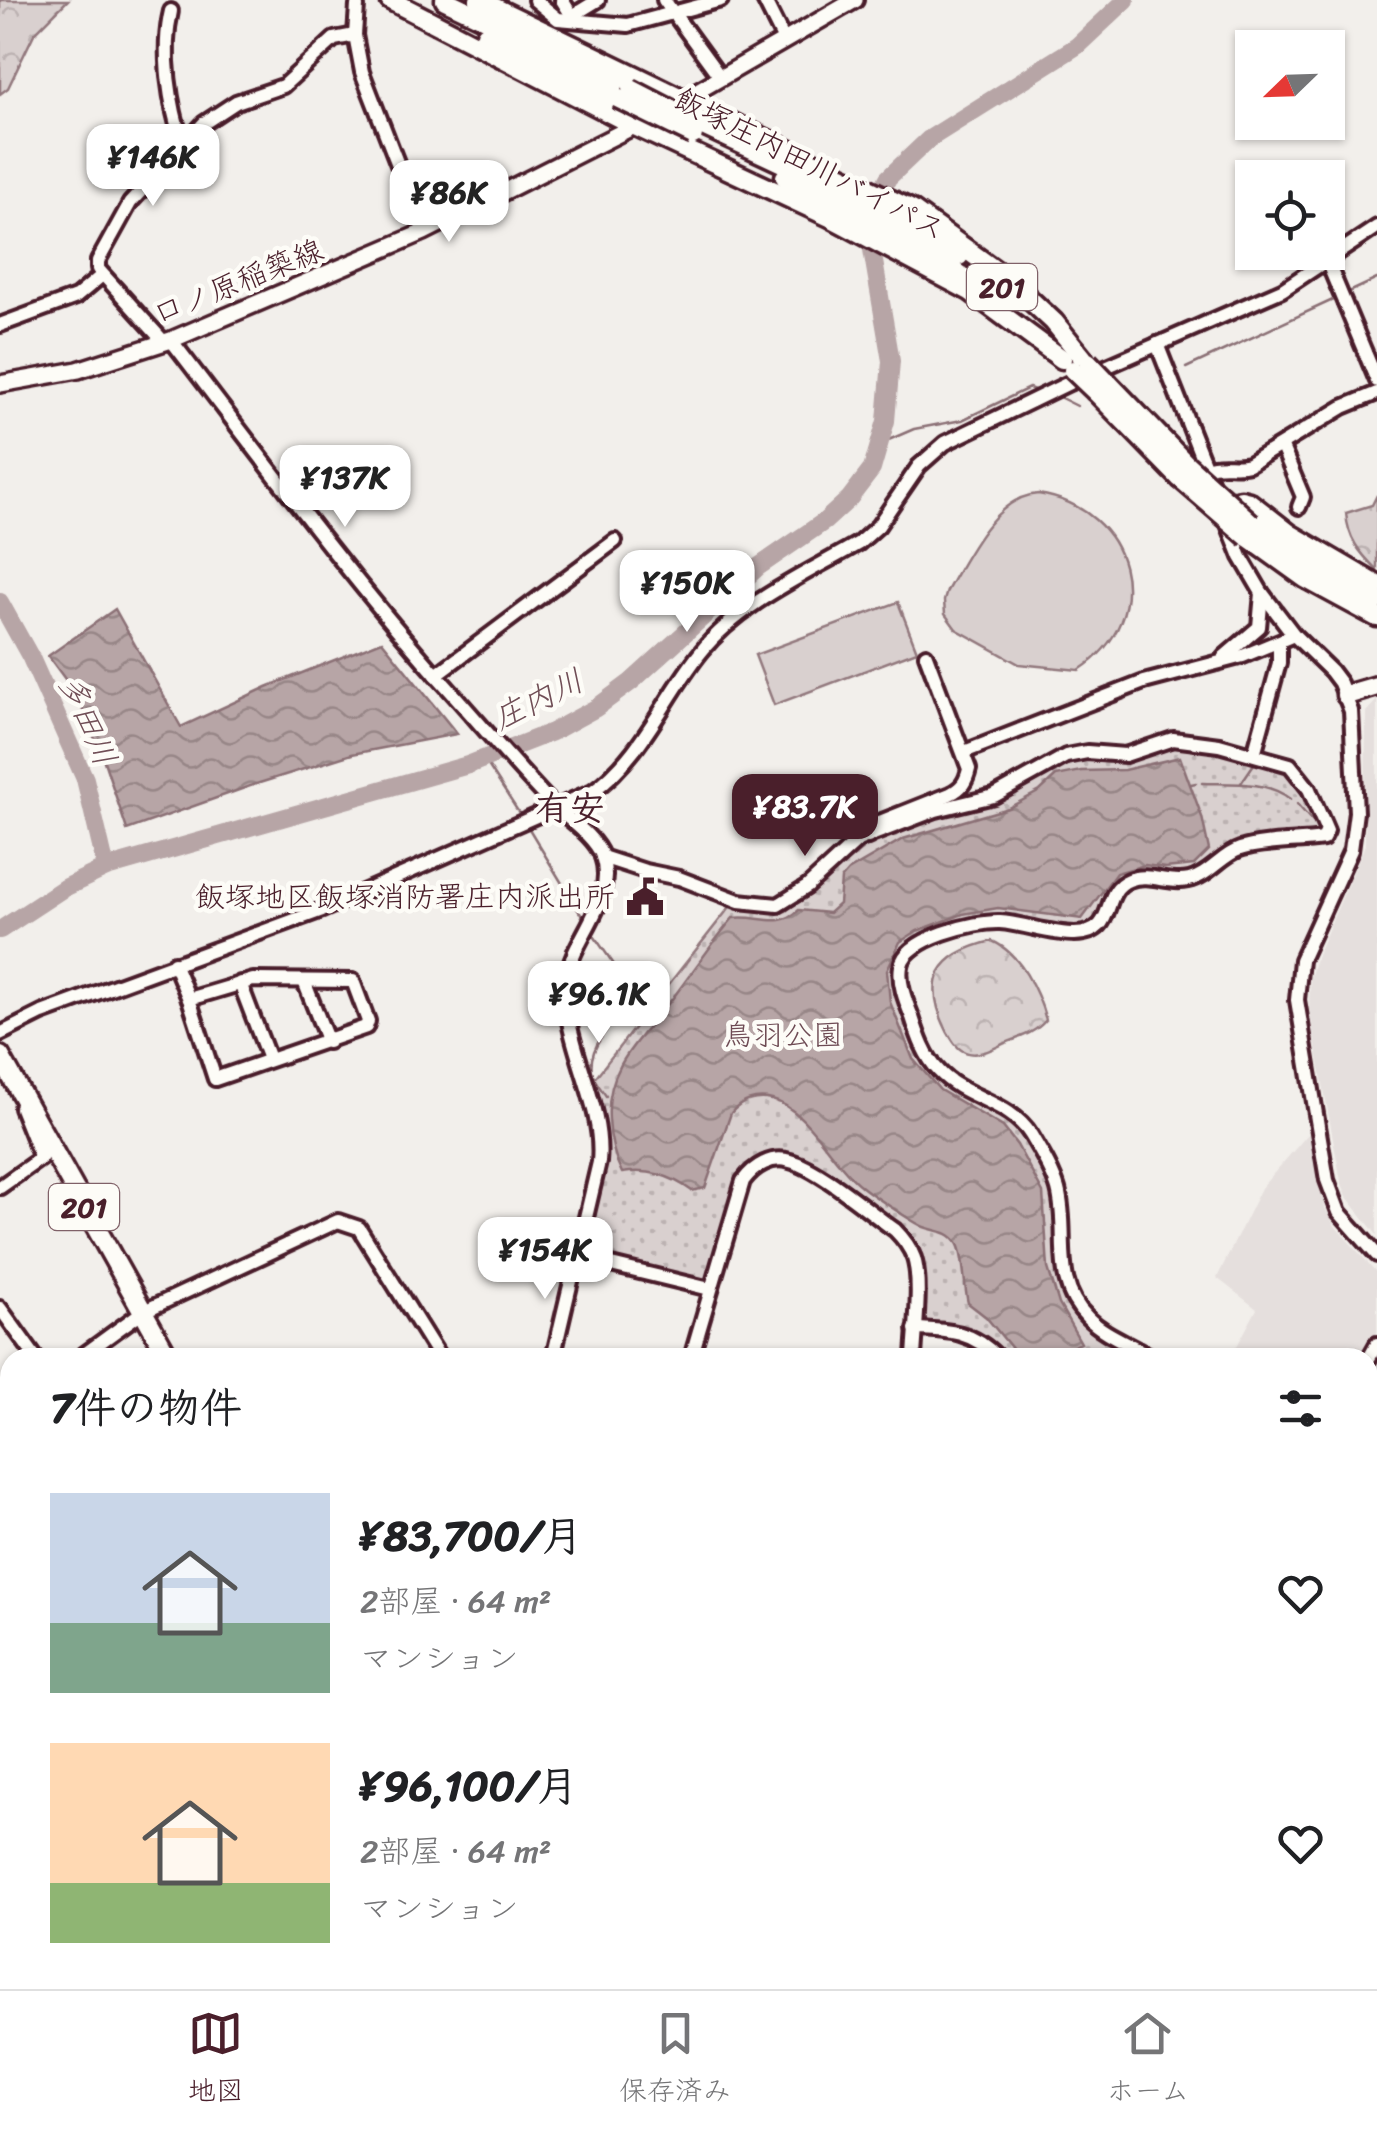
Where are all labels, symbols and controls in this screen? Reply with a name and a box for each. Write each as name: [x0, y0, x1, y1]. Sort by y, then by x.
north arrow: [1235, 30, 1345, 140]
map controls: [1235, 30, 1345, 270]
street label: 飯塚庄内田川バイパス: [664, 72, 956, 256]
pin: ¥146K: [83, 124, 223, 209]
text: ¥146K: [108, 128, 198, 185]
pin: ¥86K: [390, 160, 508, 245]
button: locate: [1235, 160, 1345, 270]
text: ¥86K: [412, 164, 486, 221]
street label: 口ノ原稲築線: [144, 223, 332, 341]
road number: 201: [967, 264, 1037, 310]
pin: ¥137K: [275, 445, 415, 530]
text: ¥137K: [302, 449, 388, 506]
pin: ¥150K: [617, 550, 757, 635]
text: ¥150K: [642, 554, 732, 611]
water label: 庄内川: [483, 653, 594, 746]
water label: 多田川: [42, 665, 133, 776]
pin: ¥83.7K: [724, 774, 886, 859]
district label: 有安: [535, 777, 605, 839]
text: ¥83.7K: [754, 778, 856, 835]
place label: 飯塚地区飯塚消防署庄内派出所: [195, 870, 615, 924]
public building icon: 飯塚地区飯塚消防署庄内派出所: [624, 876, 666, 918]
pin: ¥96.1K: [518, 961, 680, 1046]
text: ¥96.1K: [550, 965, 648, 1022]
park label: 鳥羽公園: [723, 1008, 843, 1062]
road number: 201: [49, 1184, 119, 1230]
pin: ¥154K: [475, 1217, 615, 1302]
text: ¥154K: [500, 1221, 590, 1278]
text: 7件の物件: [50, 1371, 242, 1445]
icon: filters: [1273, 1381, 1328, 1436]
text: ¥83,700/月: [360, 1499, 583, 1573]
icon: home: [130, 1533, 250, 1653]
icon: heart: [1273, 1566, 1328, 1621]
text: 2部屋 · 64 m²: [360, 1573, 551, 1630]
text: マンション: [360, 1630, 519, 1687]
text: ¥96,100/月: [360, 1749, 578, 1823]
icon: home: [130, 1783, 250, 1903]
icon: heart: [1273, 1816, 1328, 1871]
text: 2部屋 · 64 m²: [360, 1823, 551, 1880]
text: マンション: [360, 1880, 519, 1937]
tab: 地図: [188, 2006, 244, 2115]
tab: 保存済み: [619, 2006, 731, 2115]
tab: ホーム: [1106, 2006, 1189, 2115]

